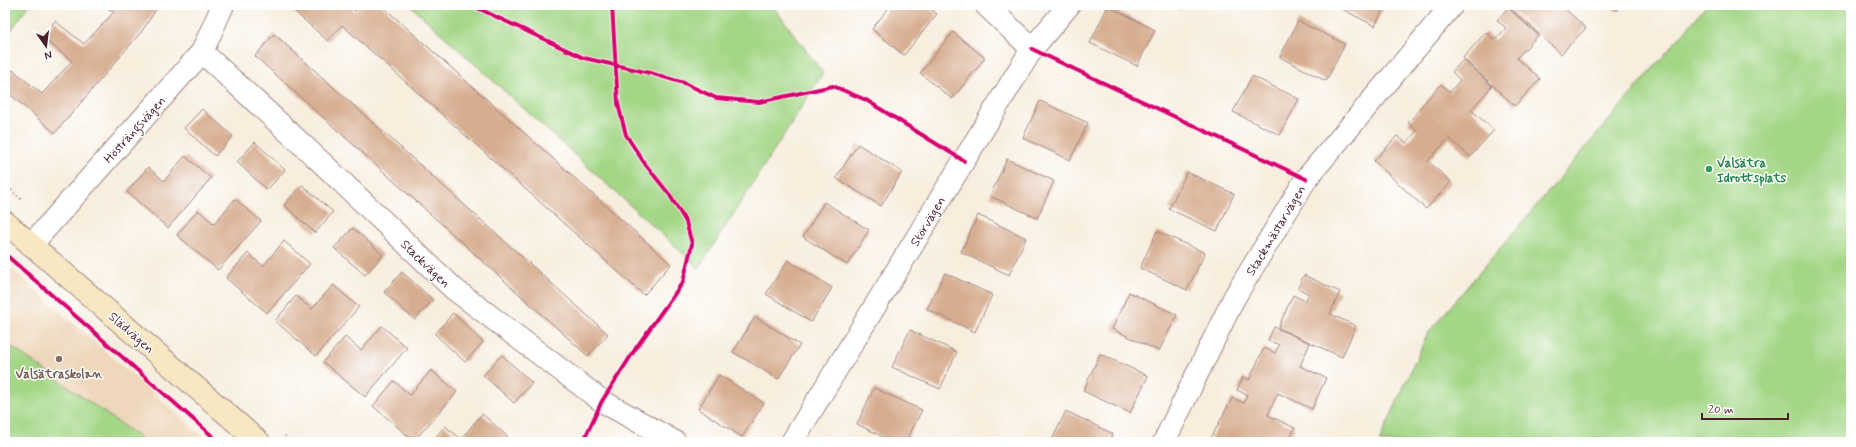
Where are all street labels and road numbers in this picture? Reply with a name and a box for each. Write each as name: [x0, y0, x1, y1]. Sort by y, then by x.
street label: Hösträngsvägen: [100, 93, 171, 169]
street label: Stackmästarvägen: [1243, 182, 1310, 279]
street label: Störvägen: [907, 194, 950, 250]
street label: Stackvägen: [397, 236, 453, 292]
street label: Slädvägen: [105, 309, 157, 358]

